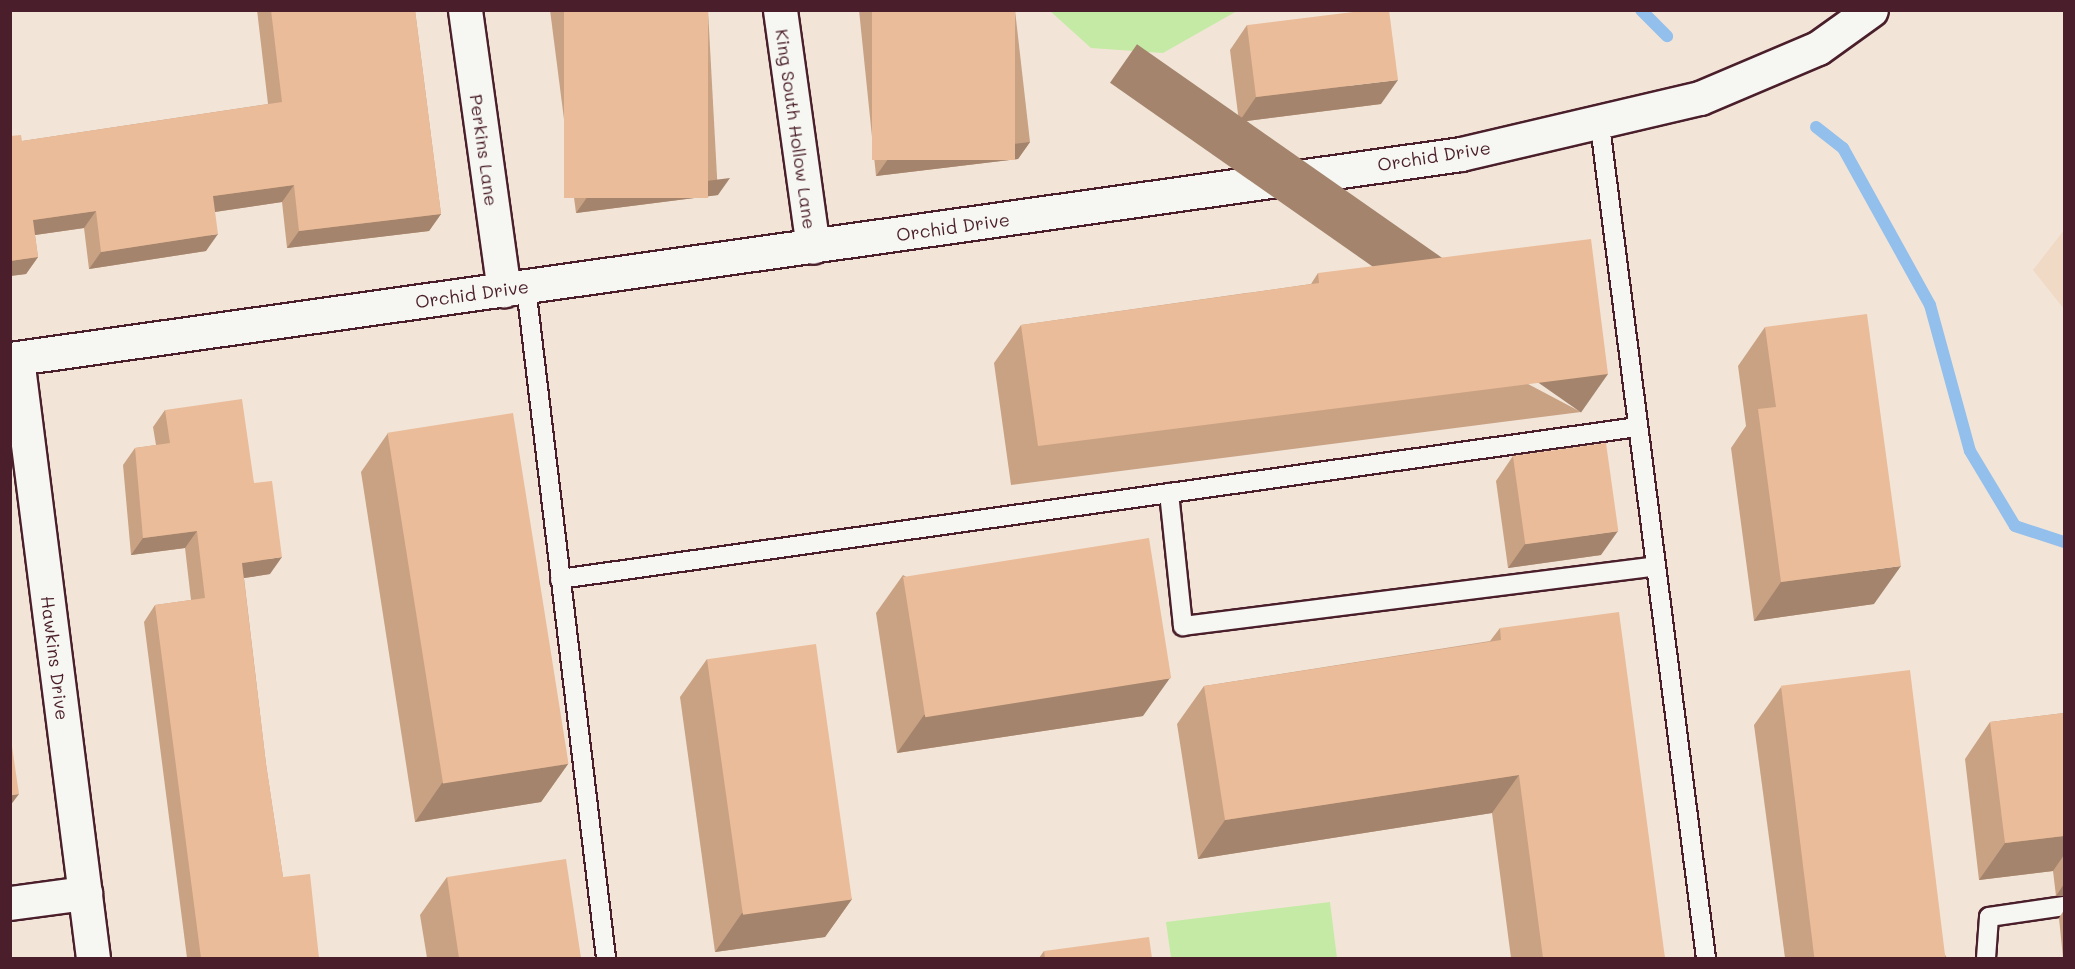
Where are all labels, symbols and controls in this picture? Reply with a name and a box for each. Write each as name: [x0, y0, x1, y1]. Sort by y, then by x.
street label: King South Hollow Lane: [771, 28, 821, 230]
street label: Perkins Lane: [465, 93, 503, 207]
street label: Orchid Drive: [1376, 136, 1492, 176]
street label: Orchid Drive: [895, 208, 1011, 246]
street label: Orchid Drive: [414, 275, 530, 313]
street label: Hawkins Drive: [37, 595, 73, 721]

